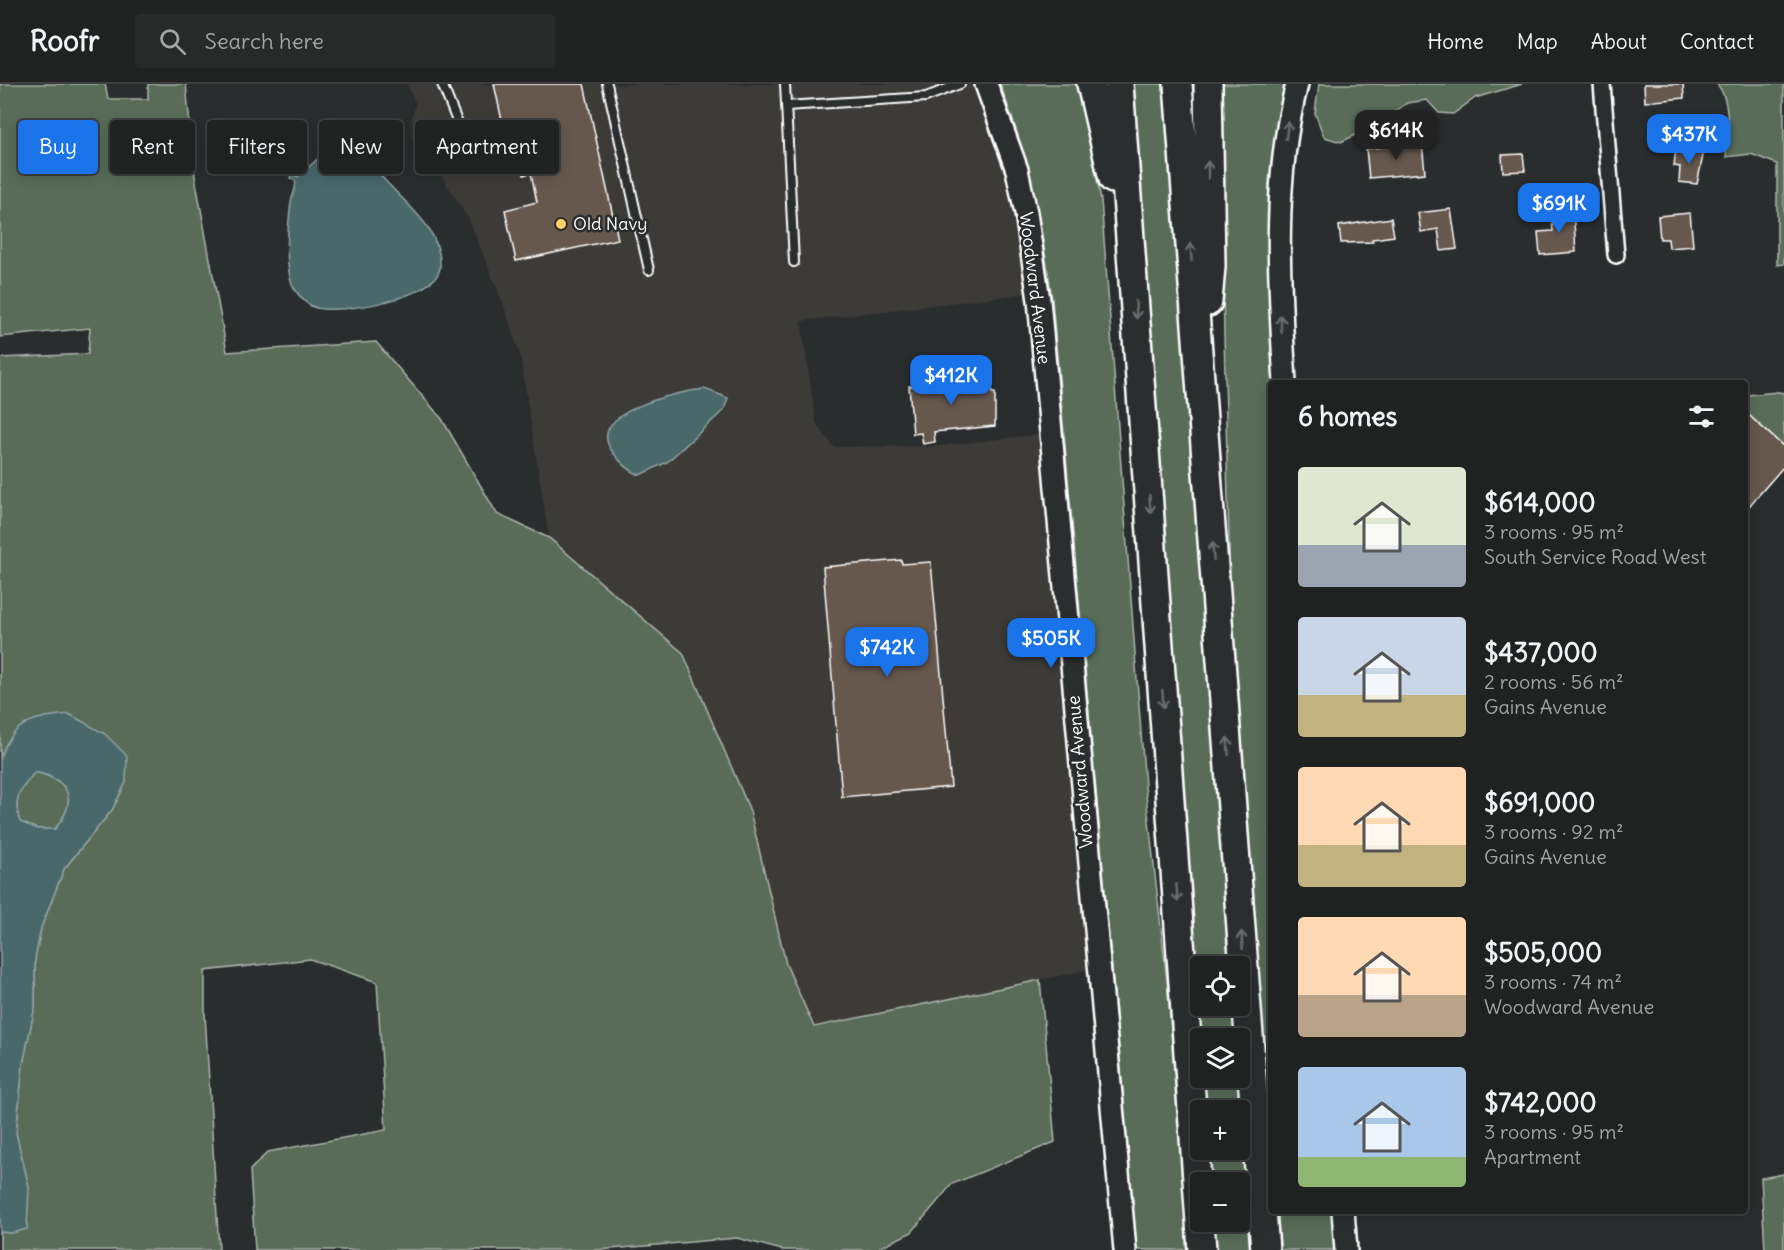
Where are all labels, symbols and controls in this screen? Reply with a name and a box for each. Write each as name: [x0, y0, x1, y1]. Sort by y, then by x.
search box: [135, 14, 555, 68]
text: Roofr: [30, 23, 99, 59]
icon: search: [156, 25, 189, 58]
text: Search here: [204, 27, 324, 55]
text: Home: [1427, 28, 1484, 55]
text: Map: [1517, 28, 1558, 55]
text: About: [1591, 28, 1647, 55]
text: Contact: [1680, 28, 1754, 55]
pin: $614K: [1354, 110, 1438, 161]
pin: $437K: [1647, 114, 1731, 165]
text: $614K: [1369, 117, 1423, 142]
chip: Buy: [18, 120, 98, 174]
chip: Rent: [110, 120, 195, 174]
chip: Filters: [207, 120, 307, 174]
chip: New: [319, 120, 403, 174]
chip: Apartment: [415, 120, 559, 174]
one-way arrow: [1282, 120, 1293, 140]
text: $437K: [1661, 121, 1717, 146]
one-way arrow: [1202, 160, 1214, 180]
pin: $691K: [1517, 183, 1601, 234]
text: $691K: [1532, 190, 1586, 215]
street label: Woodward Avenue: [1015, 210, 1056, 365]
place label: Old Navy: [573, 212, 647, 235]
marker: Old Navy: [554, 217, 568, 231]
one-way arrow: [1185, 243, 1196, 263]
one-way arrow: [1131, 299, 1142, 319]
one-way arrow: [1276, 315, 1287, 335]
pin: $412K: [909, 355, 993, 406]
text: $412K: [924, 362, 978, 387]
text: 6 homes: [1298, 400, 1397, 433]
icon: filters: [1685, 400, 1718, 433]
text: $614,000: [1484, 486, 1596, 519]
icon: home: [1346, 491, 1418, 563]
one-way arrow: [1144, 494, 1155, 514]
text: 3 rooms · 95 m²: [1484, 519, 1624, 544]
one-way arrow: [1207, 542, 1218, 562]
text: South Service Road West: [1484, 544, 1706, 569]
pin: $505K: [1009, 618, 1093, 669]
text: $505K: [1021, 625, 1081, 650]
pin: $742K: [845, 627, 929, 678]
text: $742K: [859, 634, 915, 659]
text: $437,000: [1484, 636, 1598, 669]
icon: home: [1346, 641, 1418, 713]
text: 2 rooms · 56 m²: [1484, 669, 1624, 694]
one-way arrow: [1158, 688, 1169, 708]
text: Gains Avenue: [1484, 694, 1607, 719]
street label: Woodward Avenue: [1061, 695, 1098, 849]
one-way arrow: [1222, 736, 1233, 756]
text: $691,000: [1484, 786, 1595, 819]
icon: home: [1346, 791, 1418, 863]
text: 3 rooms · 92 m²: [1484, 819, 1623, 844]
text: Gains Avenue: [1484, 844, 1607, 869]
one-way arrow: [1172, 883, 1183, 903]
one-way arrow: [1236, 931, 1247, 951]
text: $505,000: [1484, 936, 1602, 969]
icon: home: [1346, 941, 1418, 1013]
map controls: [1190, 956, 1250, 1232]
button: locate: [1190, 956, 1250, 1016]
text: 3 rooms · 74 m²: [1484, 969, 1622, 994]
text: Woodward Avenue: [1484, 994, 1654, 1019]
button: layers: [1190, 1028, 1250, 1088]
text: $742,000: [1484, 1086, 1597, 1119]
icon: home: [1346, 1091, 1418, 1163]
button: +: [1190, 1100, 1250, 1160]
text: 3 rooms · 95 m²: [1484, 1119, 1624, 1144]
text: Apartment: [1484, 1144, 1581, 1169]
button: −: [1190, 1172, 1250, 1232]

